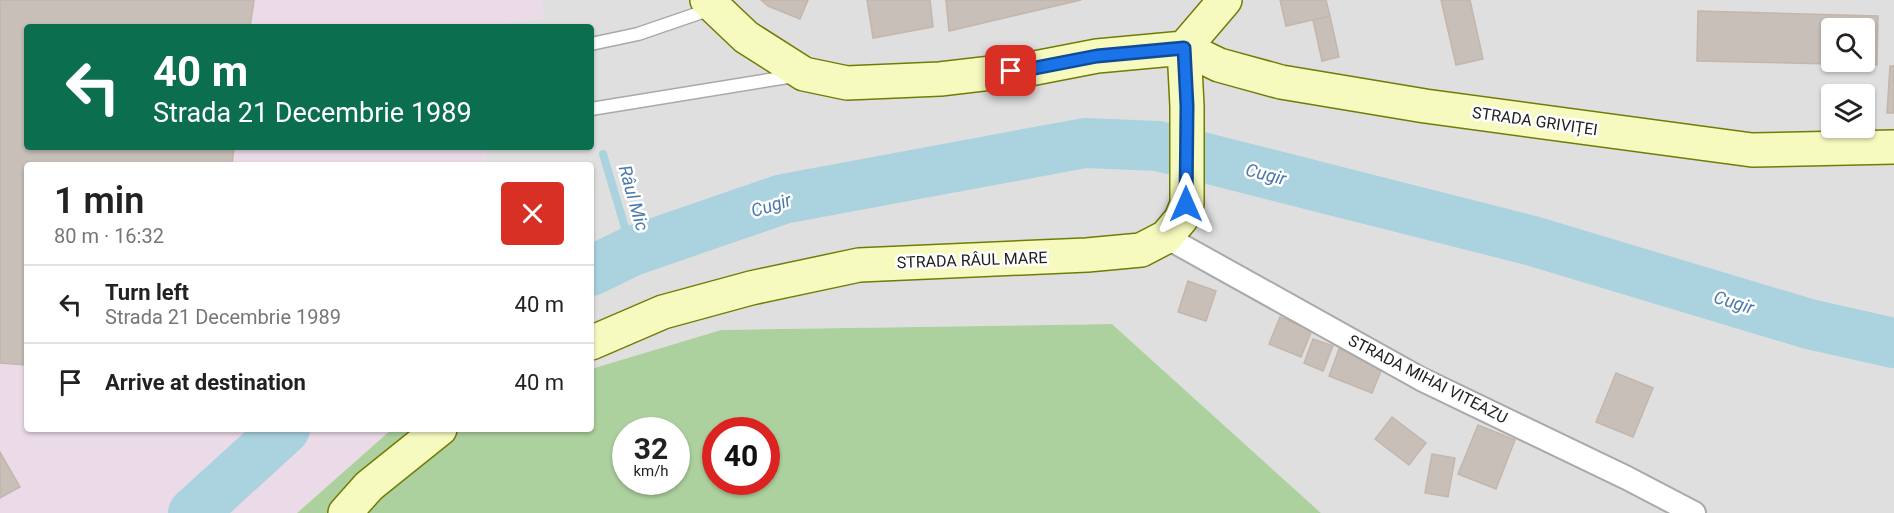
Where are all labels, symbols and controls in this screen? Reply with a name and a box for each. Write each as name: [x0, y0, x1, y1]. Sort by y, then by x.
map controls: [1821, 18, 1875, 138]
button: search: [1821, 18, 1875, 72]
pin: [985, 45, 1036, 96]
text: 40 m: [153, 47, 248, 96]
icon: left: [54, 48, 132, 126]
icon: arrive: [994, 54, 1027, 87]
button: layers: [1821, 84, 1875, 138]
text: Strada 21 Decembrie 1989: [153, 97, 472, 129]
street label: STRADA GRIVIȚEI: [1471, 103, 1599, 140]
water label: Cugir: [1244, 159, 1289, 189]
water label: Râul Mic: [615, 163, 653, 233]
position arrow: [1154, 172, 1218, 236]
text: 1 min: [54, 180, 144, 222]
button: close: [501, 182, 564, 245]
water label: Cugir: [748, 189, 795, 221]
text: 80 m · 16:32: [54, 224, 164, 248]
street label: STRADA RÂUL MARE: [896, 248, 1048, 272]
text: Turn left: [105, 280, 189, 305]
water label: Cugir: [1711, 286, 1758, 318]
icon: left: [54, 288, 87, 321]
text: 40 m: [515, 292, 564, 317]
text: Strada 21 Decembrie 1989: [105, 305, 341, 329]
street label: STRADA MIHAI VITEAZU: [1345, 331, 1511, 427]
icon: arrive: [54, 366, 87, 399]
text: Arrive at destination: [105, 370, 306, 395]
text: 40 m: [515, 370, 564, 395]
speed limit sign: 40: [702, 417, 780, 495]
text: 32: [634, 431, 668, 466]
text: km/h: [633, 462, 669, 480]

